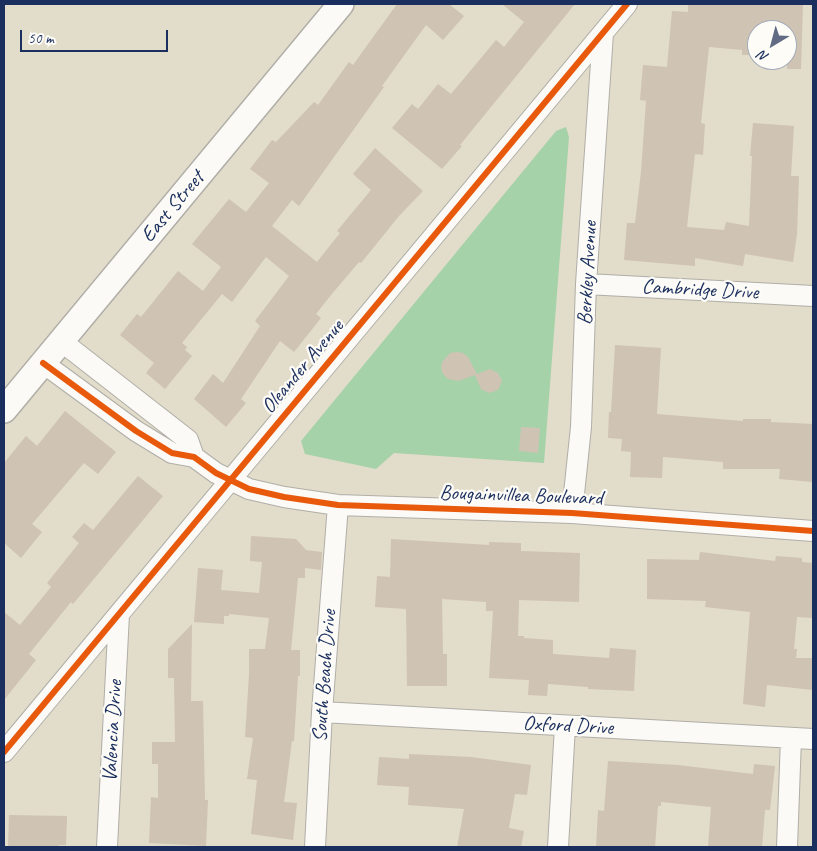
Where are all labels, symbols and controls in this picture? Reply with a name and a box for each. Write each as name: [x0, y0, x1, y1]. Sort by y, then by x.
scale bar: [22, 20, 170, 52]
north arrow: [747, 20, 797, 70]
text: 50 m: [28, 29, 54, 48]
text: N: [755, 47, 772, 66]
street label: East Street: [136, 166, 210, 248]
street label: Berkley Avenue: [573, 220, 603, 326]
street label: Cambridge Drive: [641, 274, 759, 306]
street label: Oleander Avenue: [256, 315, 350, 419]
street label: Bougainvillea Boulevard: [439, 481, 603, 511]
street label: South Beach Drive: [308, 609, 342, 743]
street label: Valencia Drive: [98, 679, 128, 783]
street label: Oxford Drive: [522, 711, 614, 741]

